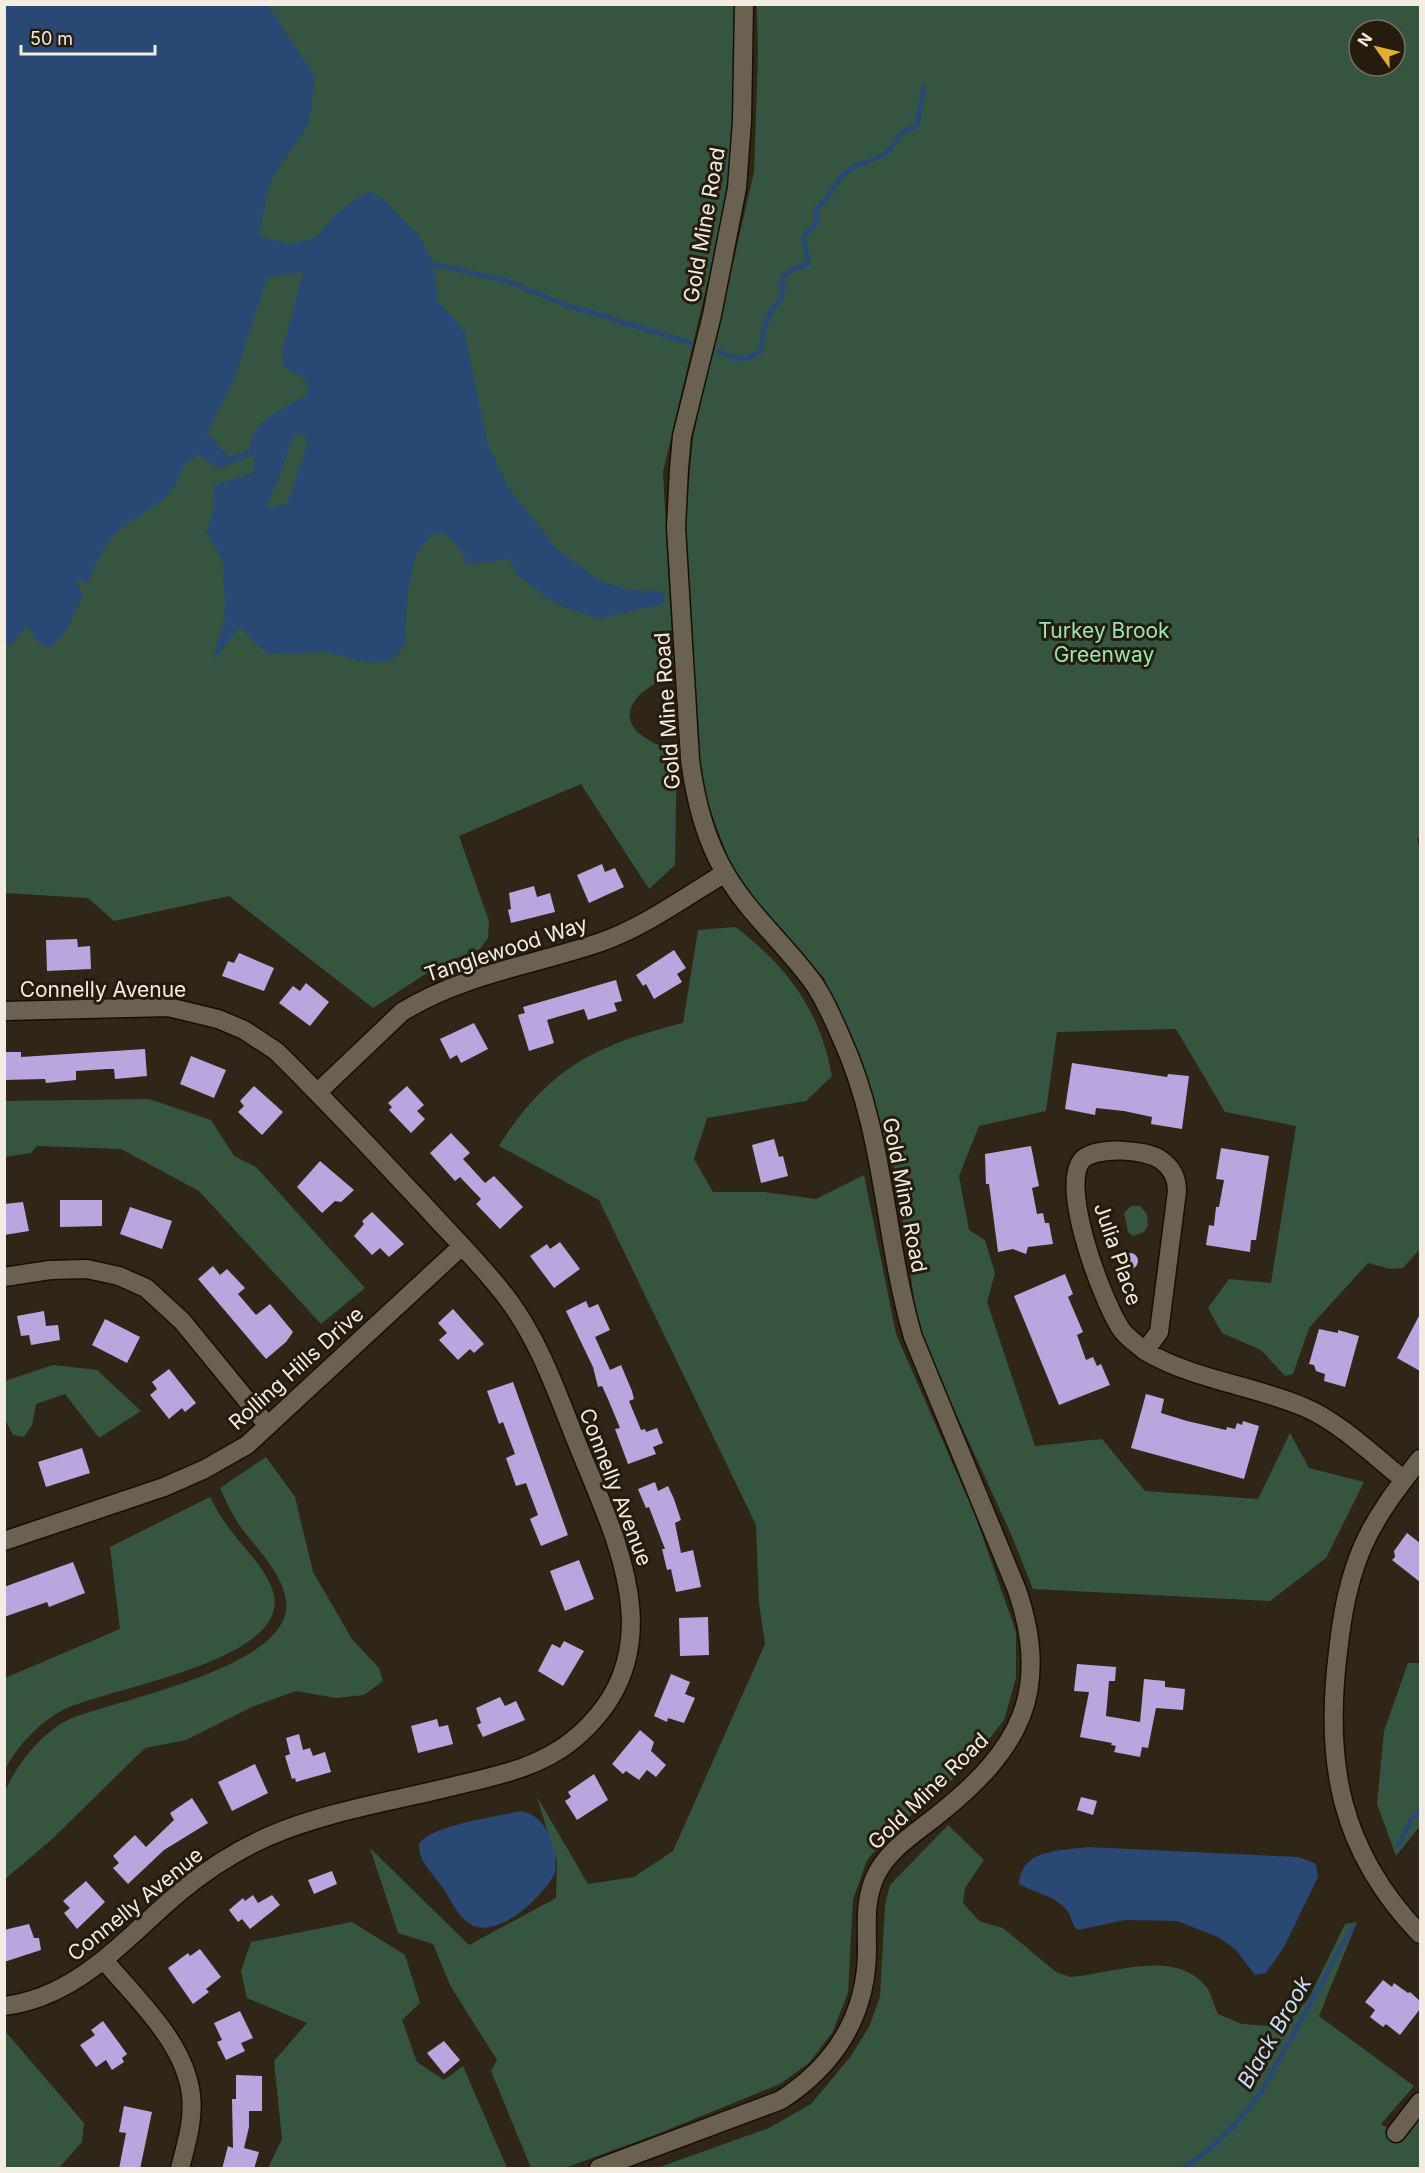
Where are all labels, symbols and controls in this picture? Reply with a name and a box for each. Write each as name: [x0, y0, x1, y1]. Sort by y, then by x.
scale bar: [21, 18, 154, 56]
north arrow: [1347, 18, 1407, 78]
text: 50 m: [30, 28, 73, 49]
text: N: [1353, 29, 1376, 50]
street label: Gold Mine Road: [678, 145, 730, 305]
park label: Turkey Brook Greenway: [1038, 618, 1170, 667]
street label: Gold Mine Road: [649, 632, 685, 790]
street label: Tanglewood Way: [421, 911, 591, 987]
street label: Connelly Avenue: [20, 977, 186, 1002]
street label: Gold Mine Road: [878, 1115, 932, 1275]
street label: Julia Place: [1089, 1199, 1147, 1309]
street label: Rolling Hills Drive: [224, 1301, 368, 1435]
street label: Connelly Avenue: [574, 1405, 658, 1569]
street label: Gold Mine Road: [863, 1727, 993, 1855]
street label: Connelly Avenue: [62, 1842, 208, 1966]
water label: Black Brook: [1232, 1971, 1317, 2093]

